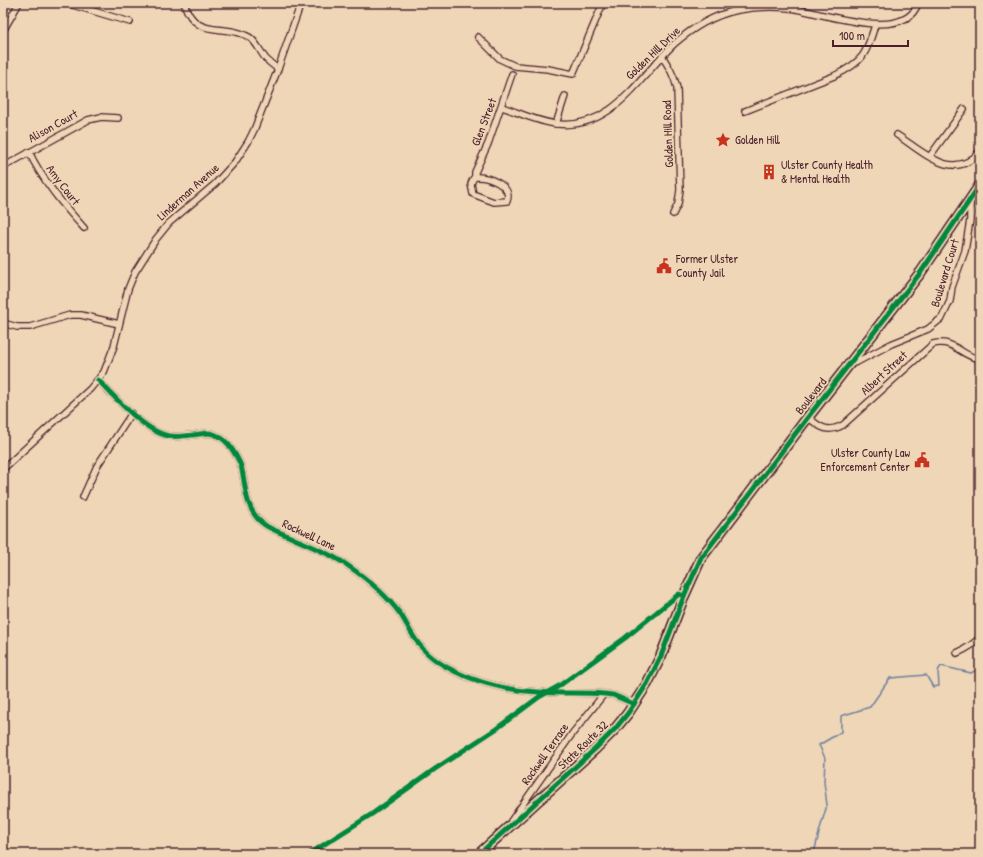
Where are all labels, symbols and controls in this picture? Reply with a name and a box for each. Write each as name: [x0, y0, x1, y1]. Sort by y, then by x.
street label: Golden Hill Drive: [621, 22, 684, 83]
scale bar: [833, 22, 908, 48]
text: 100 m: [839, 27, 865, 44]
street label: Glen Street: [467, 95, 501, 148]
street label: Golden Hill Road: [658, 100, 677, 168]
street label: Alison Court: [25, 105, 81, 146]
place icon: Golden Hill: [714, 131, 732, 149]
place label: Golden Hill: [735, 131, 781, 148]
place label: Ulster County Health & Mental Health: [781, 156, 873, 187]
street label: Linderman Avenue: [153, 159, 223, 224]
street label: Amy Court: [43, 161, 85, 209]
building icon: Ulster County Health & Mental Health: [760, 163, 778, 181]
street label: Boulevard Court: [926, 236, 963, 309]
place label: Former Ulster County Jail: [675, 250, 739, 281]
public building icon: Former Ulster County Jail: [655, 257, 673, 275]
street label: Albert Street: [857, 346, 911, 399]
street label: Boulevard: [791, 373, 831, 418]
place label: Ulster County Law Enforcement Center: [821, 444, 910, 475]
public building icon: Ulster County Law Enforcement Center: [913, 451, 931, 469]
street label: Rockwell Lane: [280, 515, 339, 555]
street label: State Route 32: [554, 716, 612, 773]
street label: Rockwell Terrace: [517, 719, 572, 788]

